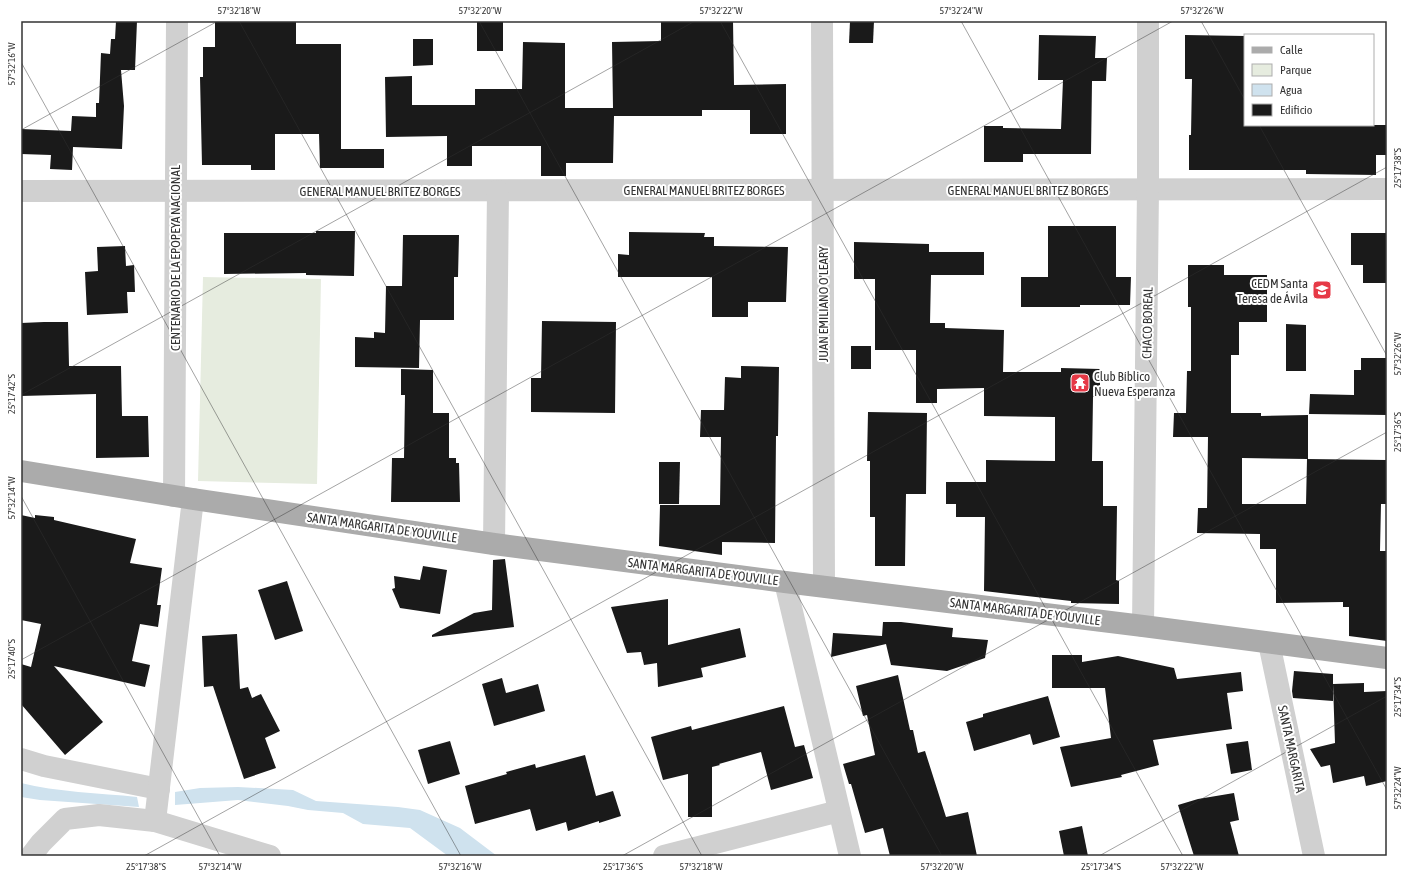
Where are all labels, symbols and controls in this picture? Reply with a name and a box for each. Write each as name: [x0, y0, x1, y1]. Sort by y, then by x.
text: 57°32'18"W: [217, 5, 261, 16]
text: 57°32'20"W: [458, 5, 502, 16]
text: 57°32'22"W: [699, 5, 743, 16]
text: 57°32'24"W: [939, 5, 983, 16]
text: 57°32'26"W: [1180, 5, 1224, 16]
legend: [1244, 34, 1374, 126]
text: 57°32'16"W: [6, 42, 17, 86]
text: Calle: [1280, 43, 1303, 57]
text: Parque: [1280, 63, 1312, 77]
text: Agua: [1280, 83, 1302, 97]
text: Edificio: [1280, 103, 1313, 117]
text: 25°17'38"S: [1392, 148, 1403, 188]
street label: CENTENARIO DE LA EPOPEYA NACIONAL: [168, 165, 183, 351]
street label: GENERAL MANUEL BRITEZ BORGES: [624, 183, 785, 198]
street label: GENERAL MANUEL BRITEZ BORGES: [948, 183, 1109, 198]
street label: GENERAL MANUEL BRITEZ BORGES: [300, 184, 461, 199]
street label: JUAN EMILIANO O'LEARY: [816, 246, 831, 362]
place label: CEDM Santa Teresa de Ávila: [1237, 276, 1308, 306]
school or university icon: CEDM Santa Teresa de Ávila: [1311, 279, 1333, 301]
street label: CHACO BOREAL: [1139, 287, 1156, 359]
text: 57°32'26"W: [1392, 332, 1403, 376]
place label: Club Bíblico Nueva Esperanza: [1094, 369, 1176, 399]
temple icon: Club Bíblico Nueva Esperanza: [1069, 372, 1091, 394]
text: 25°17'42"S: [6, 374, 17, 414]
text: 25°17'36"S: [1392, 412, 1403, 452]
text: 57°32'14"W: [6, 476, 17, 520]
street label: SANTA MARGARITA DE YOUVILLE: [306, 510, 458, 546]
street label: SANTA MARGARITA DE YOUVILLE: [627, 555, 779, 588]
street label: SANTA MARGARITA DE YOUVILLE: [949, 595, 1101, 628]
text: 25°17'40"S: [6, 639, 17, 679]
text: 25°17'34"S: [1392, 677, 1403, 717]
street label: SANTA MARGARITA: [1275, 704, 1308, 795]
text: 57°32'24"W: [1392, 766, 1403, 810]
text: 25°17'38"S: [126, 861, 166, 872]
text: 57°32'14"W: [198, 861, 242, 872]
text: 57°32'16"W: [438, 861, 482, 872]
text: 25°17'36"S: [603, 861, 643, 872]
text: 57°32'18"W: [679, 861, 723, 872]
text: 57°32'20"W: [920, 861, 964, 872]
text: 25°17'34"S: [1081, 861, 1121, 872]
text: 57°32'22"W: [1160, 861, 1204, 872]

